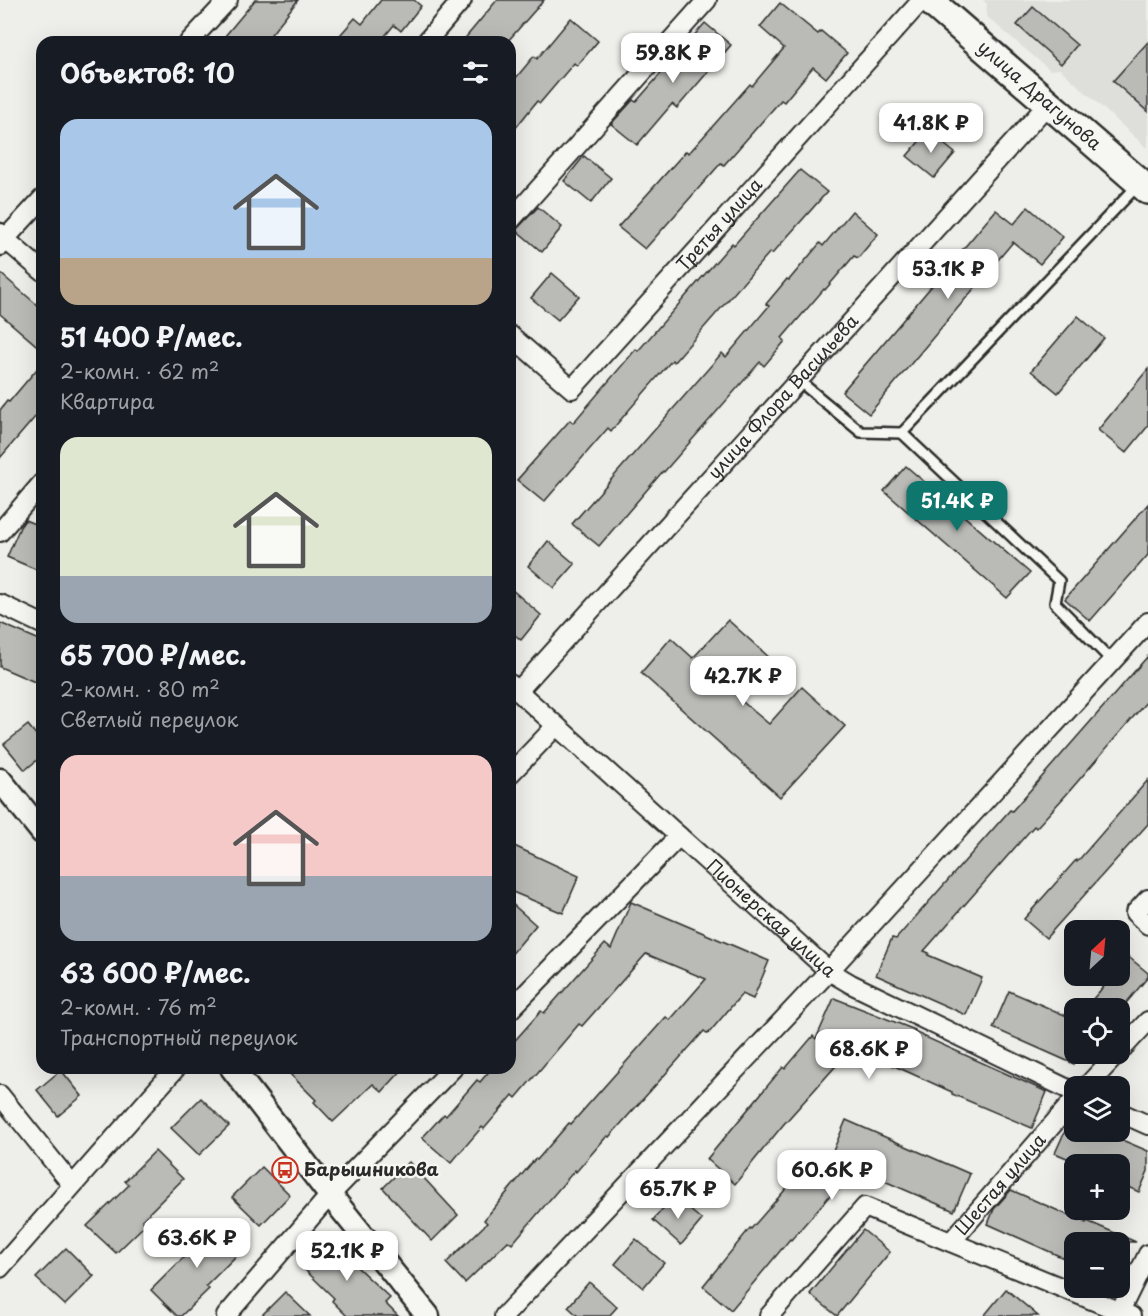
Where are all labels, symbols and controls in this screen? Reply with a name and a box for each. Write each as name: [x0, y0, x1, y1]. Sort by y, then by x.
pin: 59.8K ₽: [618, 33, 728, 84]
street label: улица Драгунова: [972, 33, 1109, 156]
text: 59.8K ₽: [635, 37, 711, 67]
text: Объектов: 10: [60, 53, 235, 92]
icon: filters: [459, 56, 492, 89]
pin: 41.8K ₽: [876, 103, 986, 154]
text: 41.8K ₽: [893, 107, 969, 137]
icon: home: [222, 158, 330, 266]
street label: Третья улица: [669, 171, 768, 277]
pin: 53.1K ₽: [893, 249, 1003, 300]
text: 53.1K ₽: [911, 253, 985, 283]
street label: улица Флора Васильева: [701, 307, 865, 485]
text: 51 400 ₽/мес.: [60, 317, 243, 356]
text: 2-комн. · 62 m²: [60, 356, 219, 386]
text: Квартира: [60, 386, 154, 416]
icon: home: [222, 476, 330, 584]
pin: 51.4K ₽: [902, 481, 1012, 532]
text: 51.4K ₽: [920, 485, 994, 515]
text: 65 700 ₽/мес.: [60, 635, 247, 674]
pin: 42.7K ₽: [688, 656, 798, 707]
text: 42.7K ₽: [704, 660, 782, 690]
text: 2-комн. · 80 m²: [60, 674, 220, 704]
text: Светлый переулок: [60, 704, 238, 734]
icon: home: [222, 794, 330, 902]
street label: Пионерская улица: [701, 852, 843, 984]
north arrow: [1064, 920, 1130, 986]
map controls: [1064, 920, 1130, 1298]
text: 63 600 ₽/мес.: [60, 953, 251, 992]
text: 2-комн. · 76 m²: [60, 992, 217, 1022]
button: locate: [1064, 998, 1130, 1064]
text: Транспортный переулок: [60, 1022, 298, 1052]
pin: 68.6K ₽: [814, 1029, 924, 1080]
text: 68.6K ₽: [829, 1033, 909, 1063]
button: layers: [1064, 1076, 1130, 1142]
street label: Шестая улица: [948, 1126, 1052, 1240]
pin: 60.6K ₽: [777, 1150, 887, 1201]
text: 60.6K ₽: [791, 1154, 873, 1184]
button: +: [1064, 1154, 1130, 1220]
bus stop icon: Барышникова: [270, 1155, 300, 1185]
place label: Барышникова: [304, 1155, 439, 1182]
pin: 65.7K ₽: [623, 1169, 733, 1220]
text: 65.7K ₽: [639, 1173, 717, 1203]
pin: 63.6K ₽: [142, 1218, 252, 1269]
text: 63.6K ₽: [157, 1222, 237, 1252]
pin: 52.1K ₽: [292, 1231, 402, 1282]
button: −: [1064, 1232, 1130, 1298]
text: 52.1K ₽: [310, 1235, 384, 1265]

